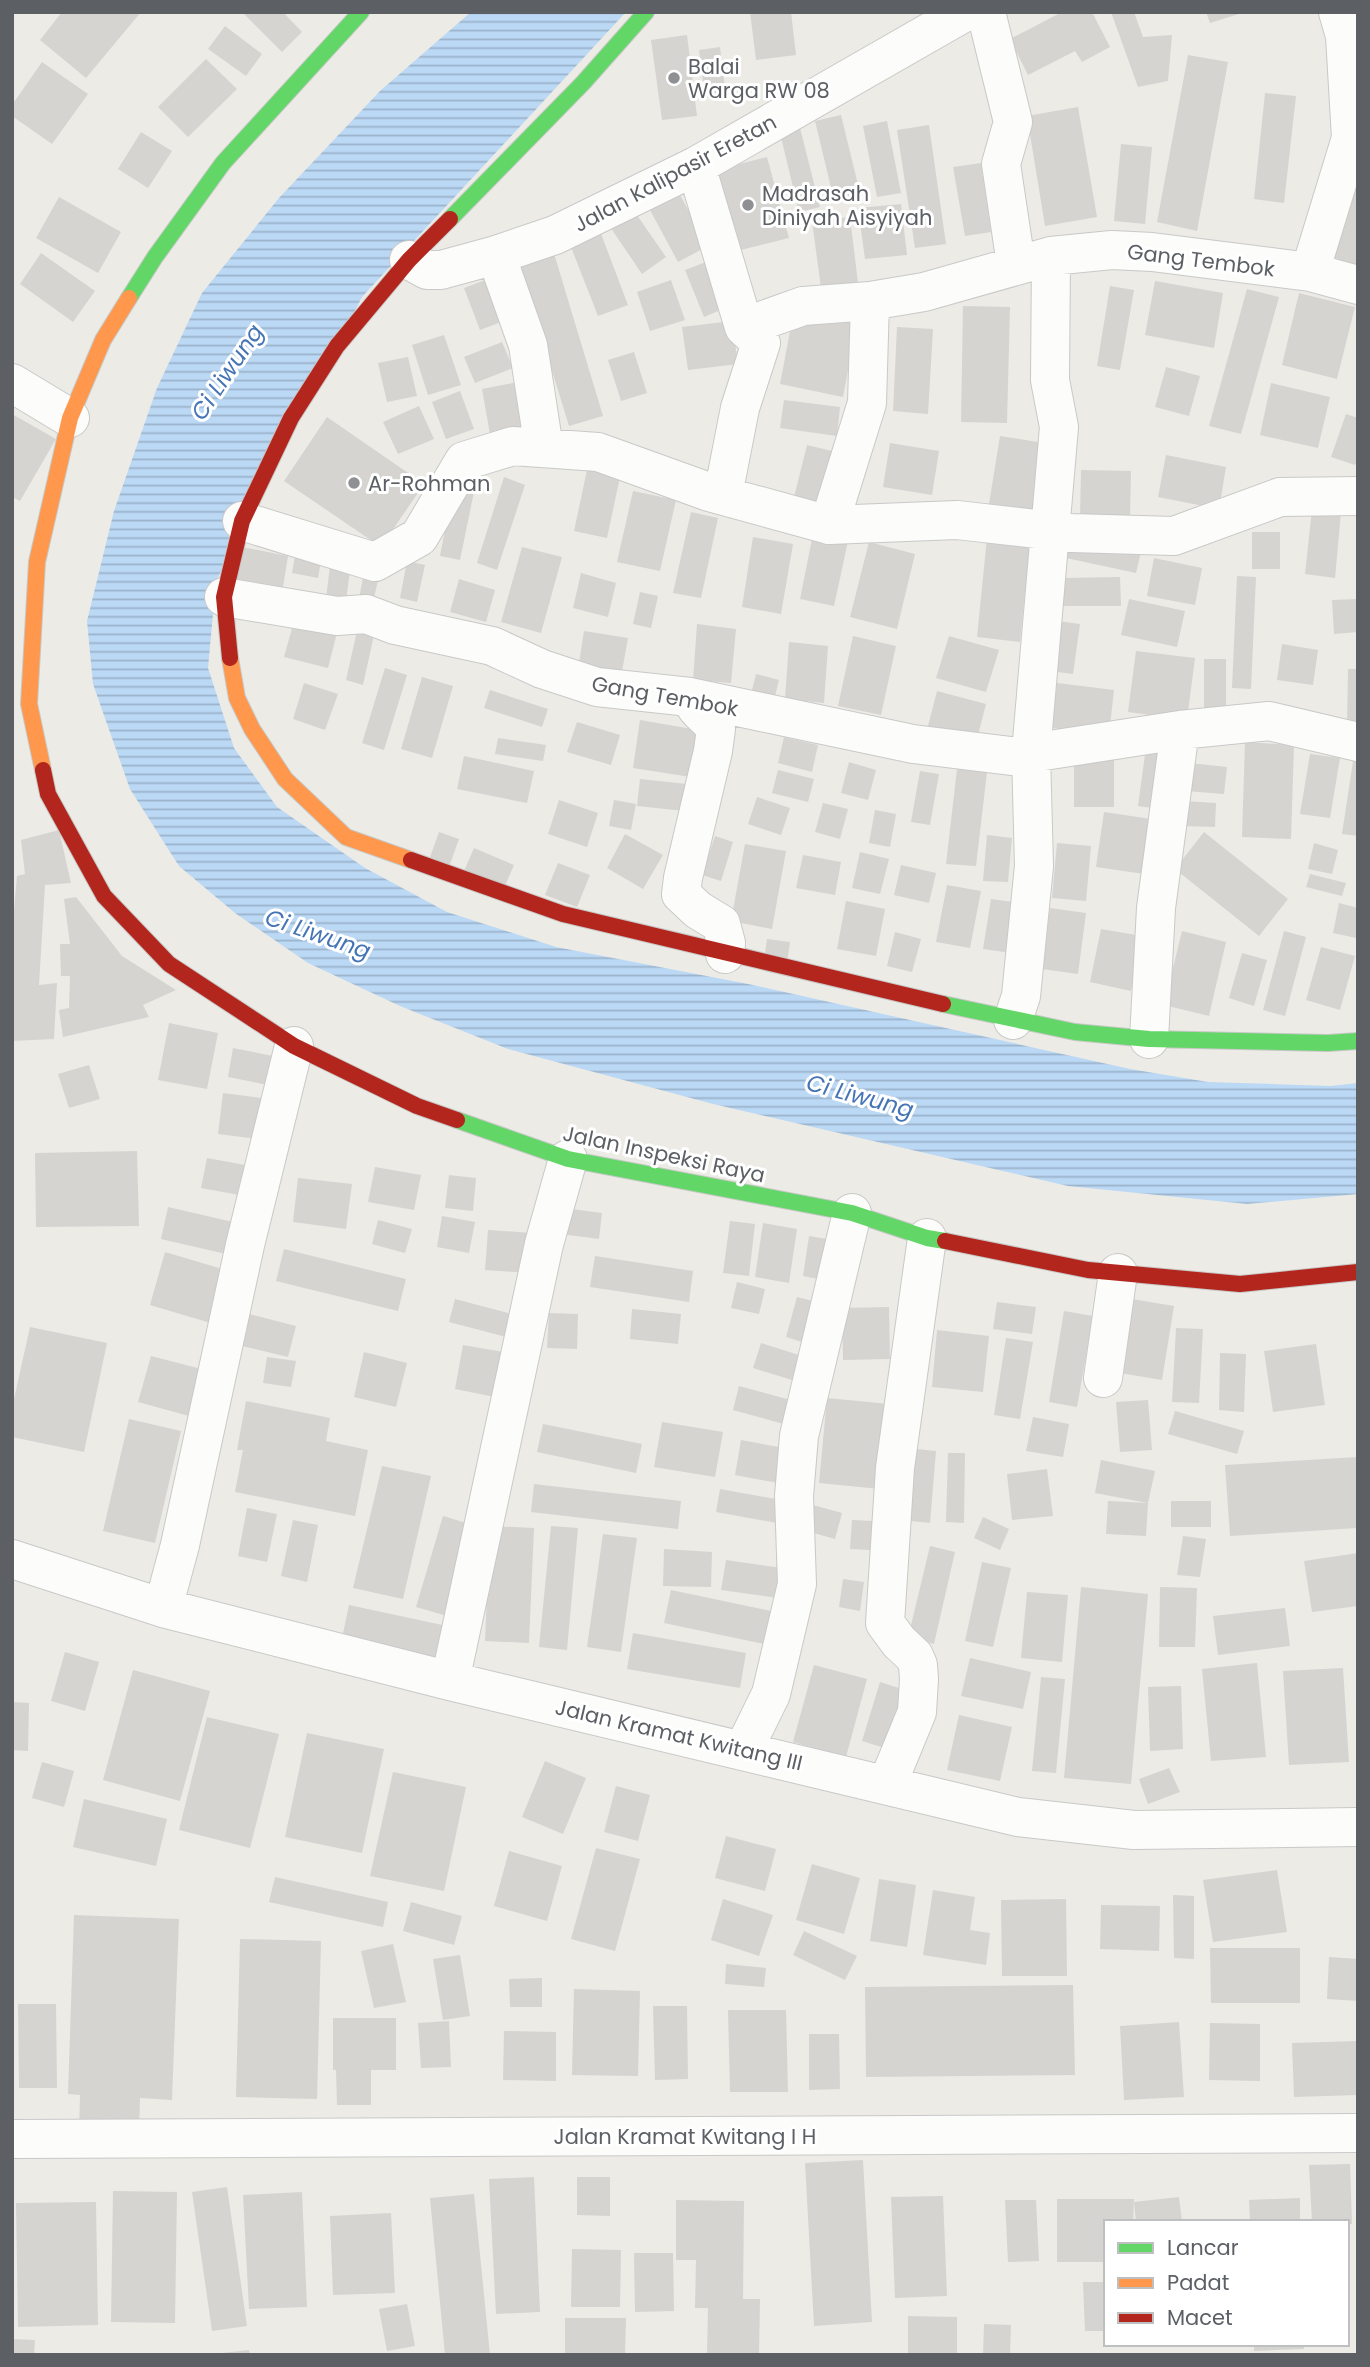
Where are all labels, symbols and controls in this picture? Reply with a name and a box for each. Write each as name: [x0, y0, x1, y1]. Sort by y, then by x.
place label: Balai Warga RW 08: [688, 52, 830, 105]
marker: Balai Warga RW 08: [666, 70, 682, 86]
street label: Jalan Kalipasir Eretan: [569, 107, 781, 239]
place label: Madrasah Diniyah Aisyiyah: [762, 179, 932, 232]
marker: Madrasah Diniyah Aisyiyah: [740, 197, 756, 213]
street label: Gang Tembok: [1126, 237, 1277, 283]
water label: Ci Liwung: [183, 318, 271, 426]
place label: Ar-Rohman: [368, 469, 490, 498]
marker: Ar-Rohman: [346, 475, 362, 491]
street label: Gang Tembok: [589, 669, 741, 723]
water label: Ci Liwung: [261, 901, 375, 967]
water label: Ci Liwung: [803, 1066, 917, 1126]
street label: Jalan Inspeksi Raya: [560, 1118, 768, 1190]
street label: Jalan Kramat Kwitang III: [552, 1692, 806, 1778]
street label: Jalan Kramat Kwitang I H: [554, 2122, 816, 2151]
legend: [1104, 2220, 1349, 2346]
text: Lancar: [1167, 2233, 1239, 2262]
text: Padat: [1167, 2268, 1229, 2297]
text: Macet: [1167, 2303, 1233, 2332]

